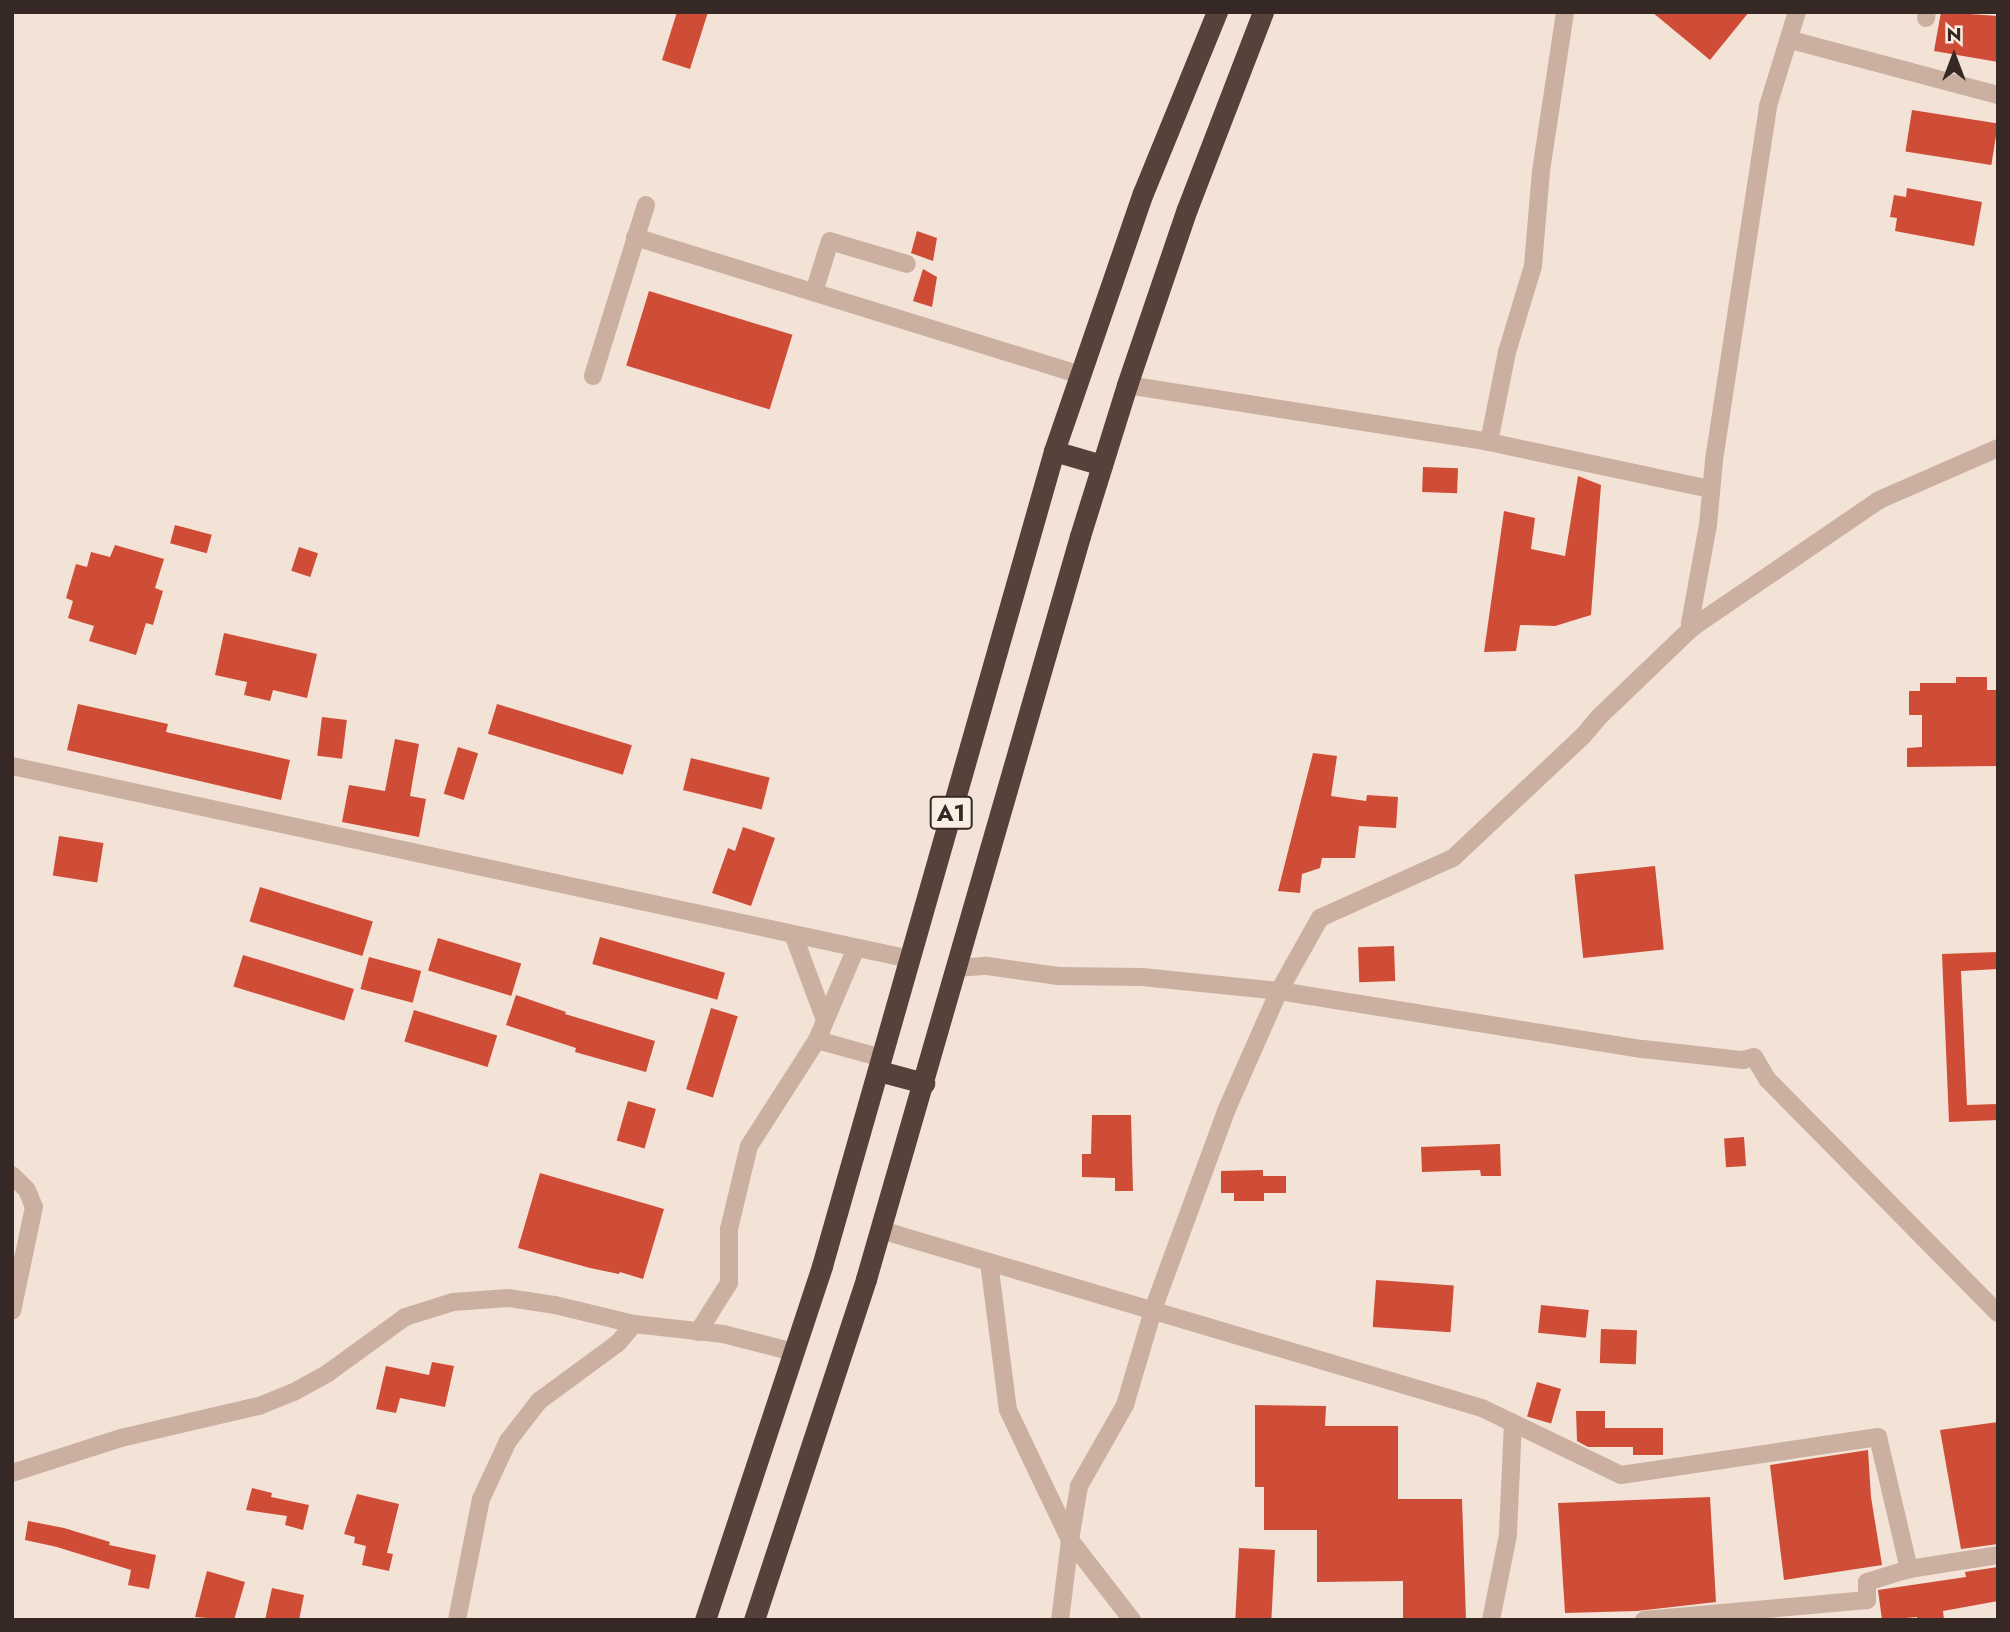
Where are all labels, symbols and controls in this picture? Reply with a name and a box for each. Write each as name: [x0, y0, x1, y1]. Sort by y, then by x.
north arrow: [1919, 21, 1989, 91]
text: N: [1946, 21, 1962, 48]
road number: A1: [928, 793, 974, 832]

